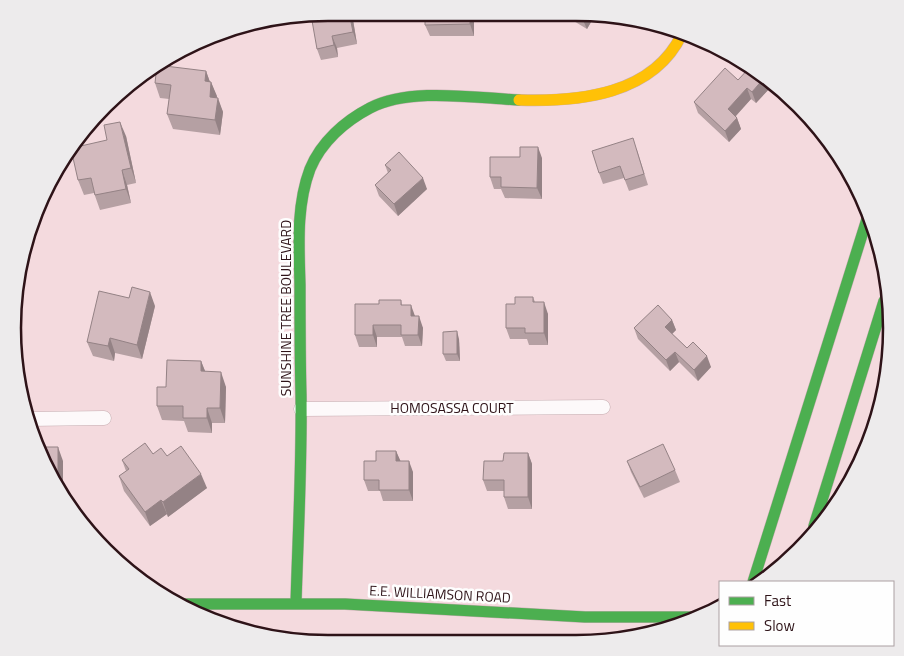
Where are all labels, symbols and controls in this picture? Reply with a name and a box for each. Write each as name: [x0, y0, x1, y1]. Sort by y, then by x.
street label: SUNSHINE TREE BOULEVARD: [275, 220, 296, 396]
street label: HOMOSASSA COURT: [390, 397, 514, 418]
street label: E.E. WILLIAMSON ROAD: [369, 579, 511, 608]
legend: [719, 581, 894, 646]
text: Fast: [764, 589, 792, 612]
text: Slow: [764, 614, 795, 637]

